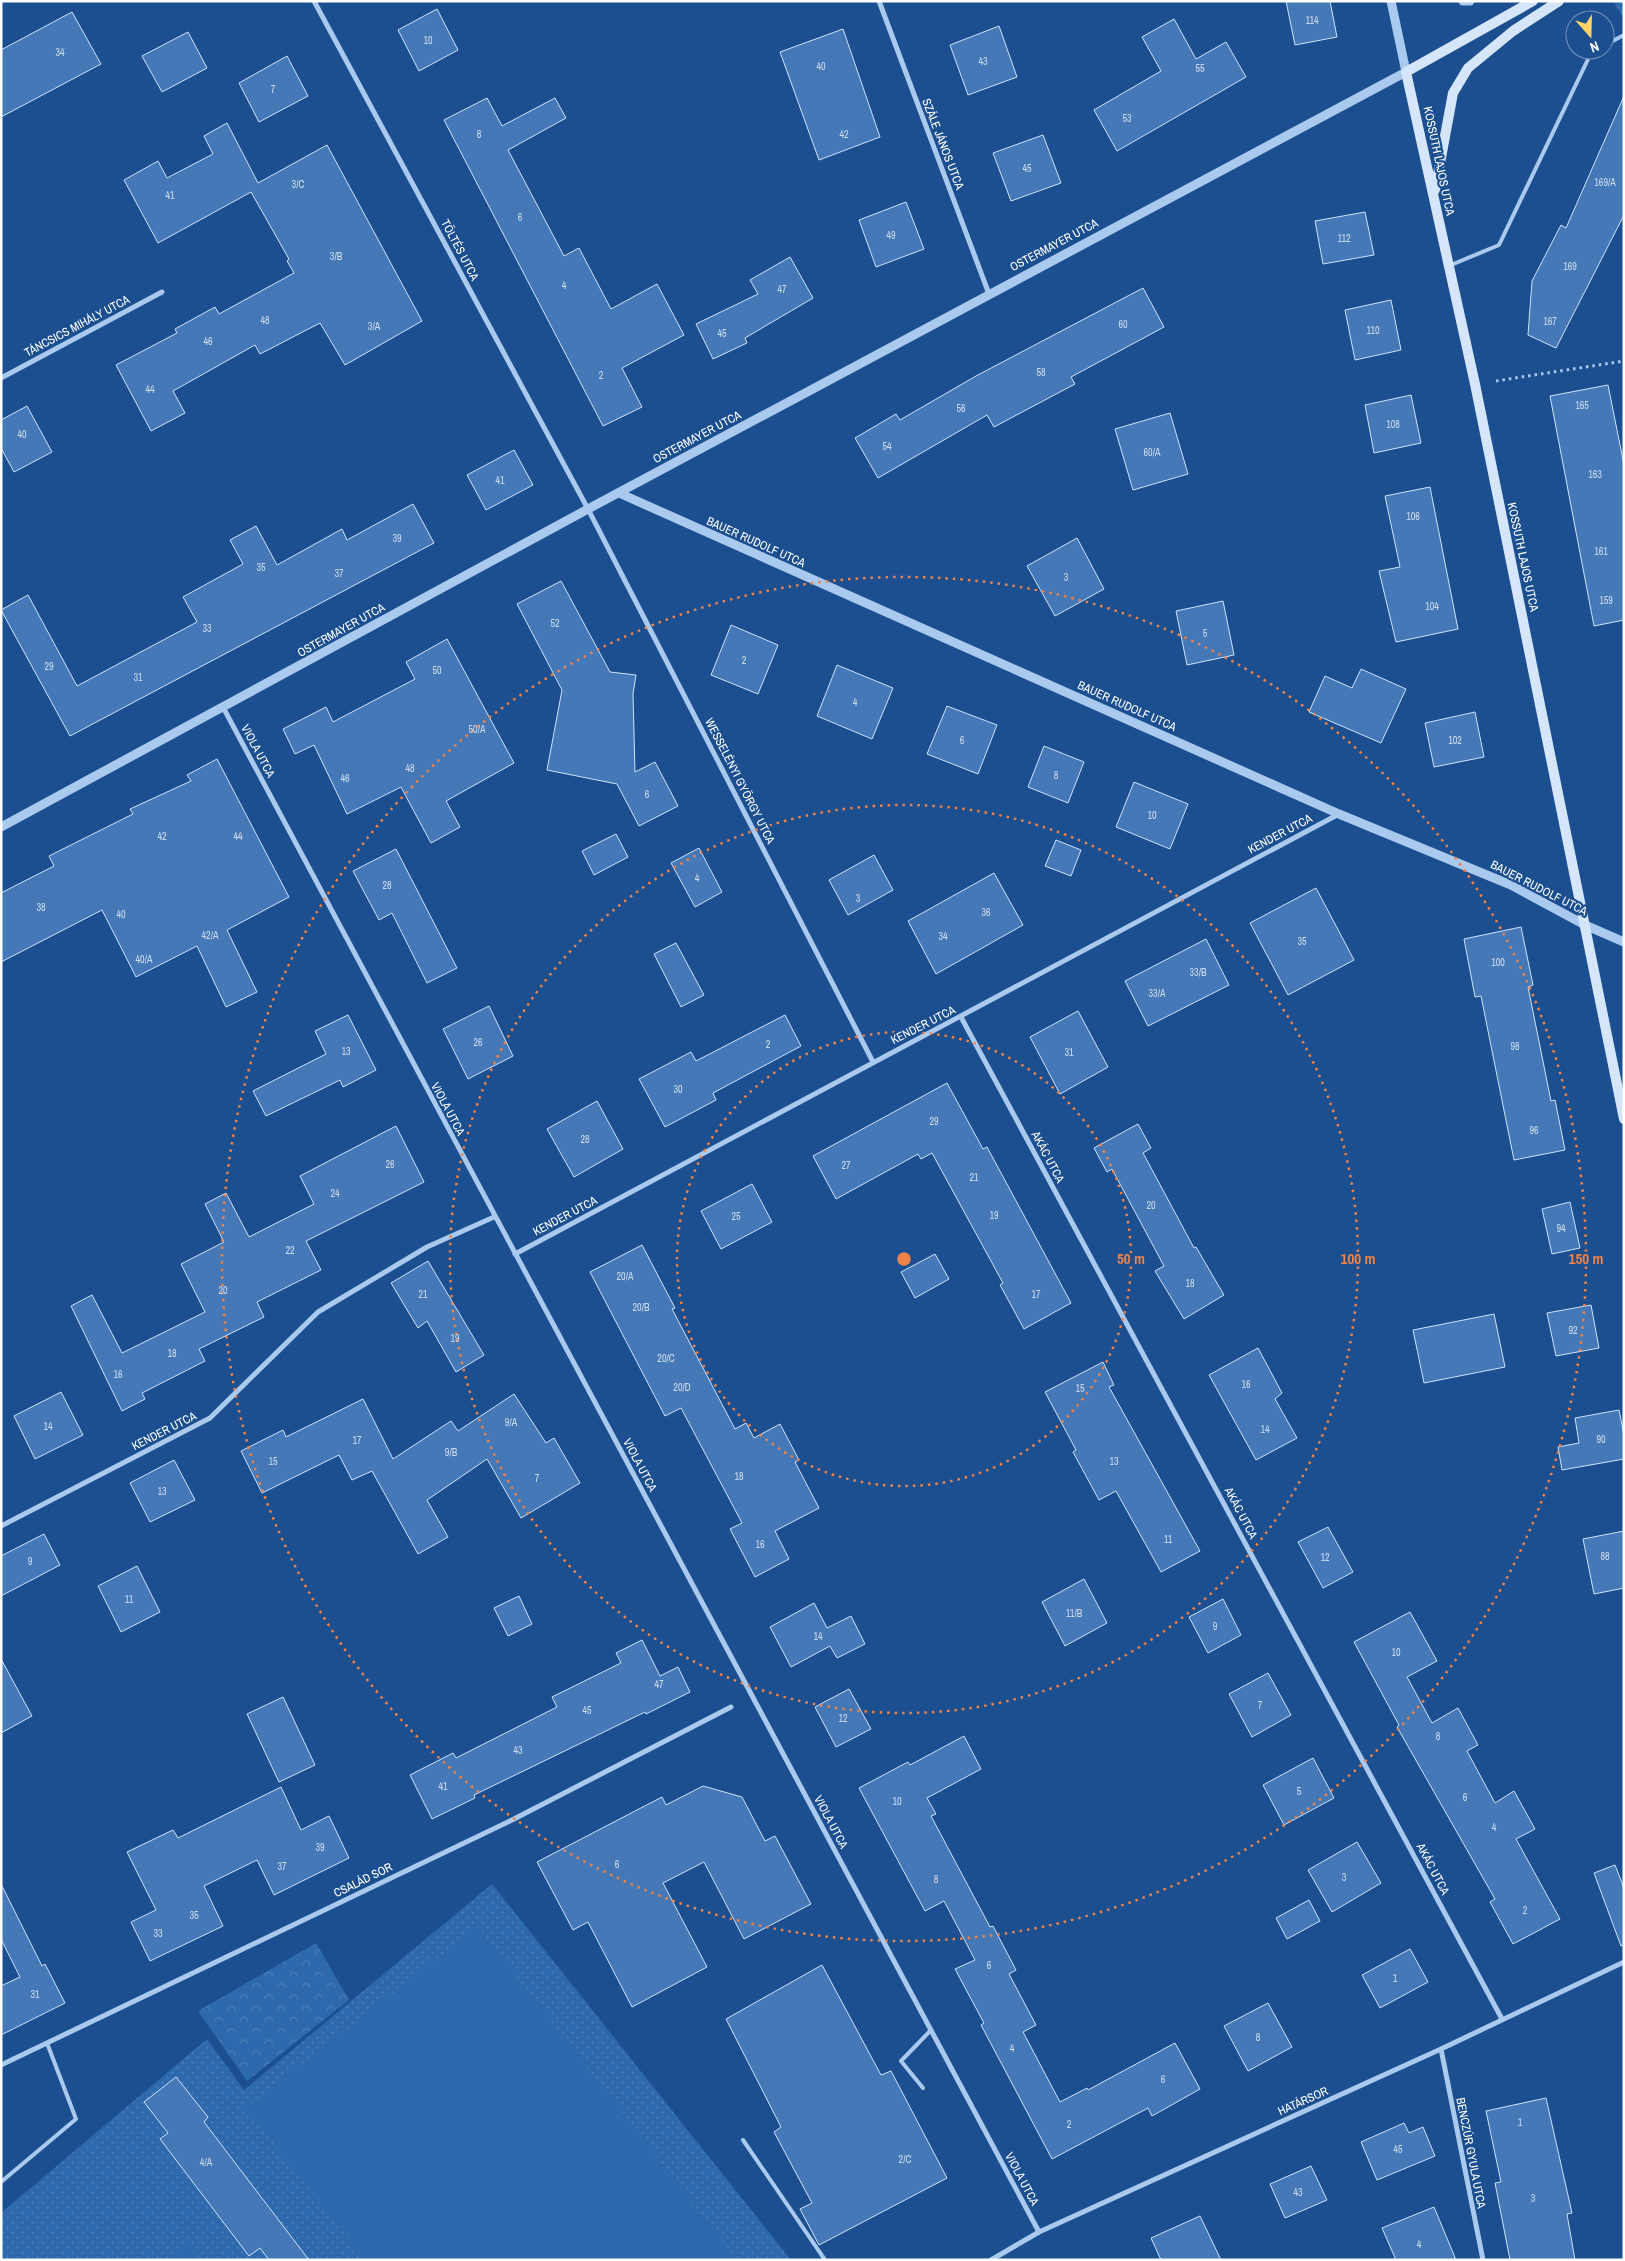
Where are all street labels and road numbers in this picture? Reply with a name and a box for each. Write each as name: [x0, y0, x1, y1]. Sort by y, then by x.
street label: SZÁLE JÁNOS UTCA: [918, 96, 968, 192]
street label: KOSSUTH LAJOS UTCA: [1420, 105, 1458, 217]
street label: OSTERMAYER UTCA: [1007, 215, 1101, 275]
street label: TÖLTÉS UTCA: [437, 216, 484, 284]
street label: TÁNCSICS MIHÁLY UTCA: [22, 291, 133, 361]
street label: OSTERMAYER UTCA: [650, 407, 744, 467]
street label: KOSSUTH LAJOS UTCA: [1504, 501, 1542, 613]
street label: BAUER RUDOLF UTCA: [704, 513, 808, 571]
street label: OSTERMAYER UTCA: [294, 599, 388, 661]
street label: BAUER RUDOLF UTCA: [1075, 677, 1179, 735]
street label: WESSELÉNYI GYÖRGY UTCA: [701, 715, 780, 847]
street label: VIOLA UTCA: [237, 722, 279, 781]
street label: KENDER UTCA: [1245, 810, 1315, 858]
street label: BAUER RUDOLF UTCA: [1488, 857, 1591, 920]
street label: KENDER UTCA: [888, 1002, 958, 1048]
street label: VIOLA UTCA: [427, 1080, 469, 1139]
street label: AKÁC UTCA: [1027, 1127, 1068, 1186]
street label: KENDER UTCA: [530, 1192, 600, 1240]
street label: KENDER UTCA: [129, 1408, 199, 1454]
street label: VIOLA UTCA: [619, 1436, 661, 1495]
street label: AKÁC UTCA: [1220, 1483, 1261, 1542]
street label: VIOLA UTCA: [810, 1793, 852, 1852]
street label: AKÁC UTCA: [1412, 1839, 1453, 1898]
street label: CSALÁD SOR: [331, 1859, 395, 1901]
street label: HATÁRSOR: [1275, 2083, 1331, 2119]
street label: BENCZÚR GYULA UTCA: [1452, 2096, 1490, 2210]
street label: VIOLA UTCA: [1001, 2150, 1043, 2209]

